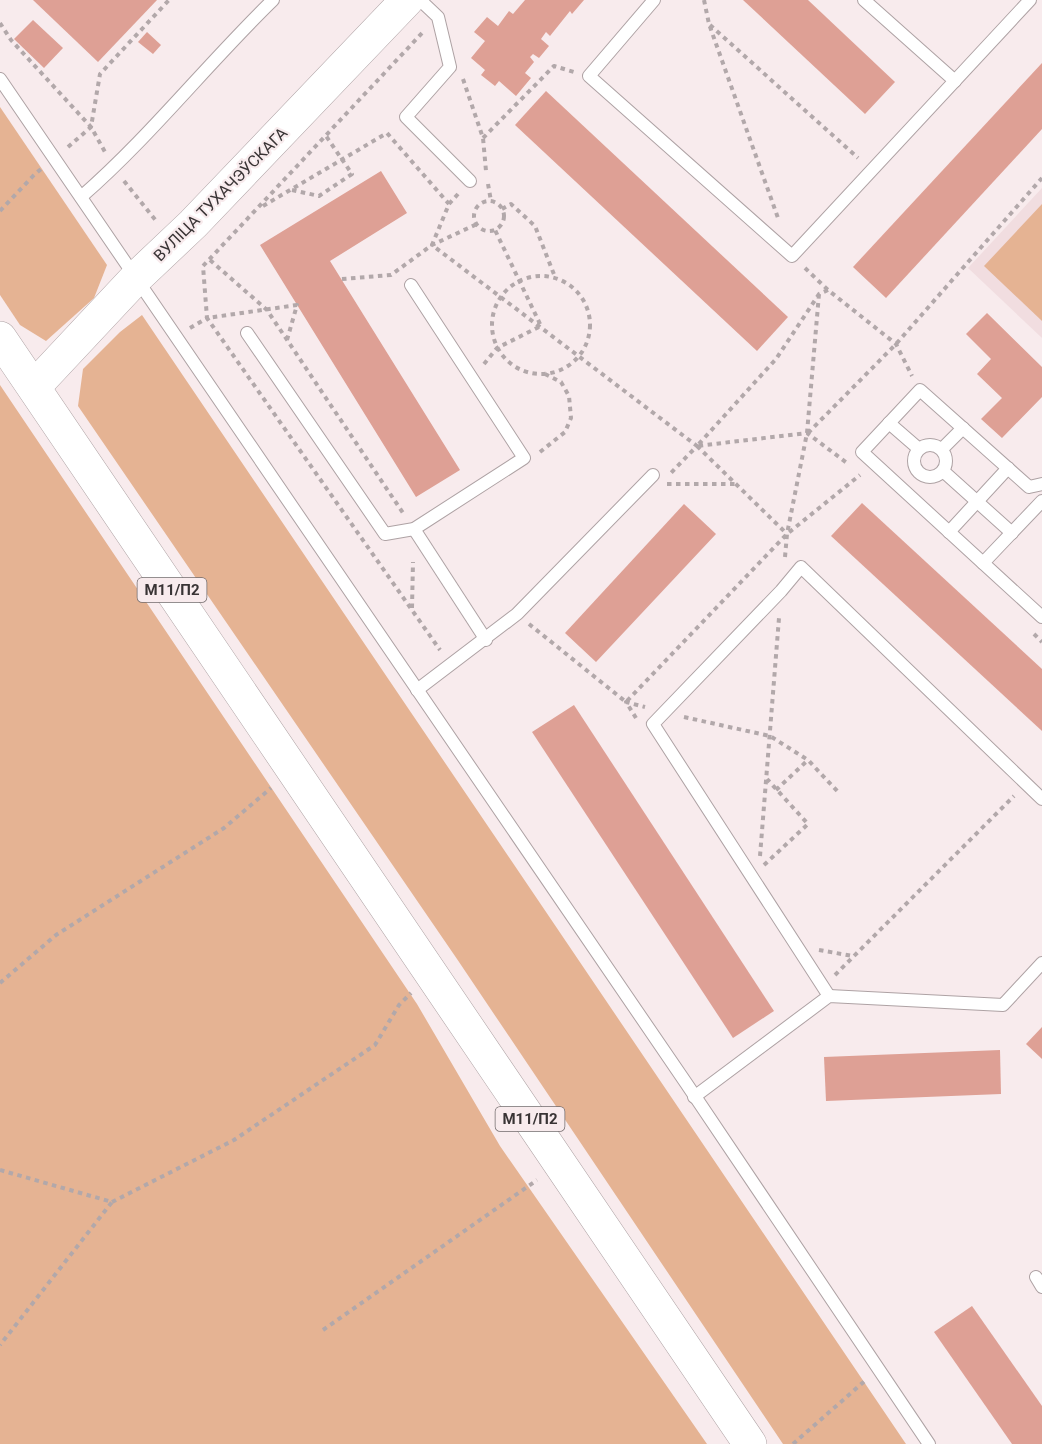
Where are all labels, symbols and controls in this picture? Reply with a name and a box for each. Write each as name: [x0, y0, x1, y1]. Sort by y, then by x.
street label: ВУЛІЦА ТУХАЧЭЎСКАГА: [150, 123, 292, 265]
road number: М11/П2: [138, 578, 207, 602]
road number: М11/П2: [496, 1107, 564, 1131]

